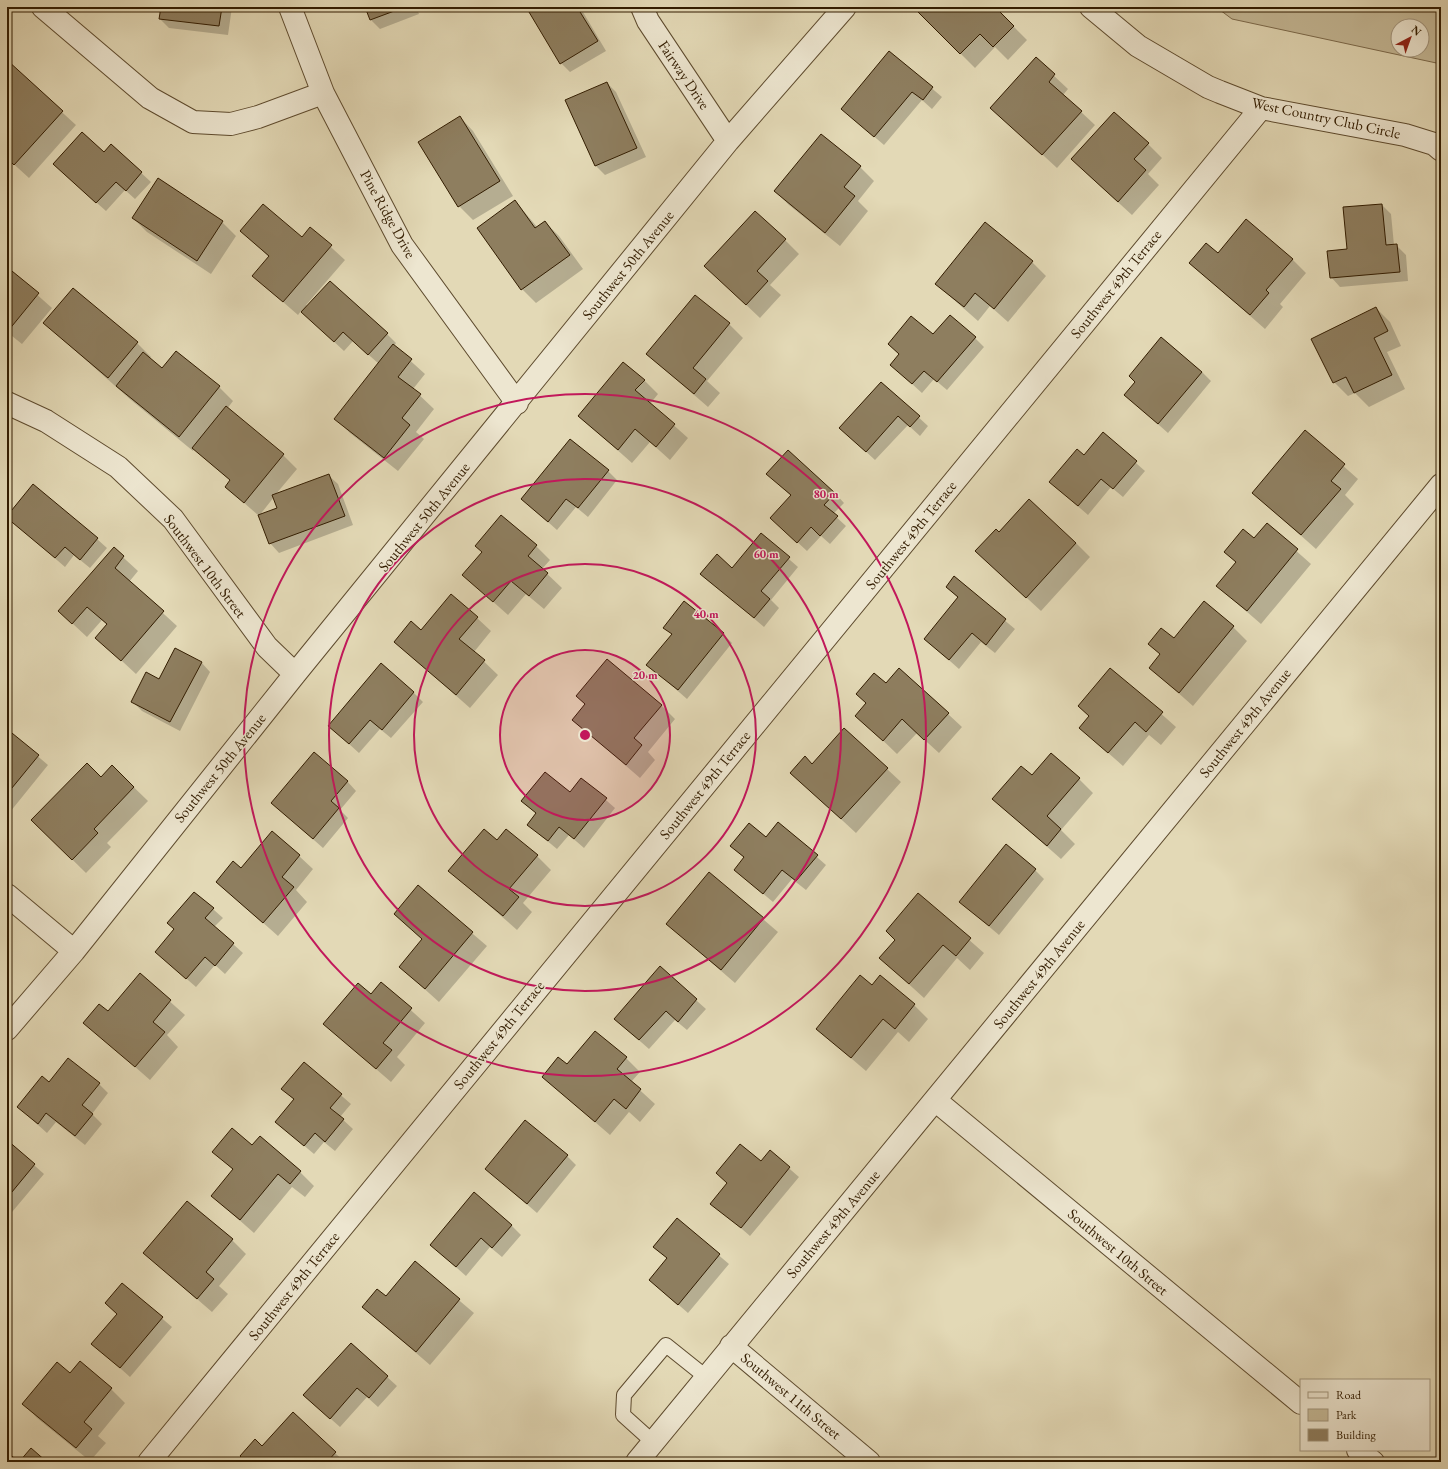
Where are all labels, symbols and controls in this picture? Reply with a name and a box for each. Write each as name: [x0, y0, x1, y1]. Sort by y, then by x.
north arrow: [1390, 18, 1430, 58]
text: N: [1409, 22, 1425, 39]
street label: Fairway Drive: [654, 36, 715, 113]
street label: West Country Club Circle: [1250, 92, 1402, 143]
street label: Pine Ridge Drive: [356, 166, 421, 261]
street label: Southwest 50th Avenue: [578, 206, 678, 323]
street label: Southwest 49th Terrace: [1066, 225, 1165, 342]
street label: Southwest 50th Avenue: [374, 458, 474, 575]
street label: Southwest 49th Terrace: [861, 476, 960, 593]
text: 80 m: [813, 486, 839, 502]
street label: Southwest 10th Street: [160, 510, 251, 622]
text: 60 m: [753, 546, 779, 562]
text: 40 m: [693, 606, 719, 622]
street label: Southwest 49th Avenue: [1195, 664, 1295, 781]
text: 20 m: [632, 667, 658, 683]
street label: Southwest 50th Avenue: [170, 709, 270, 826]
street label: Southwest 49th Terrace: [655, 726, 754, 843]
centre of rings: [578, 728, 592, 742]
street label: Southwest 49th Avenue: [989, 915, 1089, 1032]
street label: Southwest 49th Terrace: [449, 976, 548, 1093]
street label: Southwest 49th Avenue: [782, 1166, 884, 1282]
street label: Southwest 10th Street: [1064, 1204, 1173, 1299]
street label: Southwest 49th Terrace: [244, 1227, 343, 1344]
street label: Southwest 11th Street: [737, 1348, 846, 1443]
legend: [1300, 1379, 1430, 1451]
text: Road: [1336, 1387, 1362, 1403]
text: Park: [1336, 1407, 1357, 1423]
text: Building: [1336, 1427, 1377, 1443]

